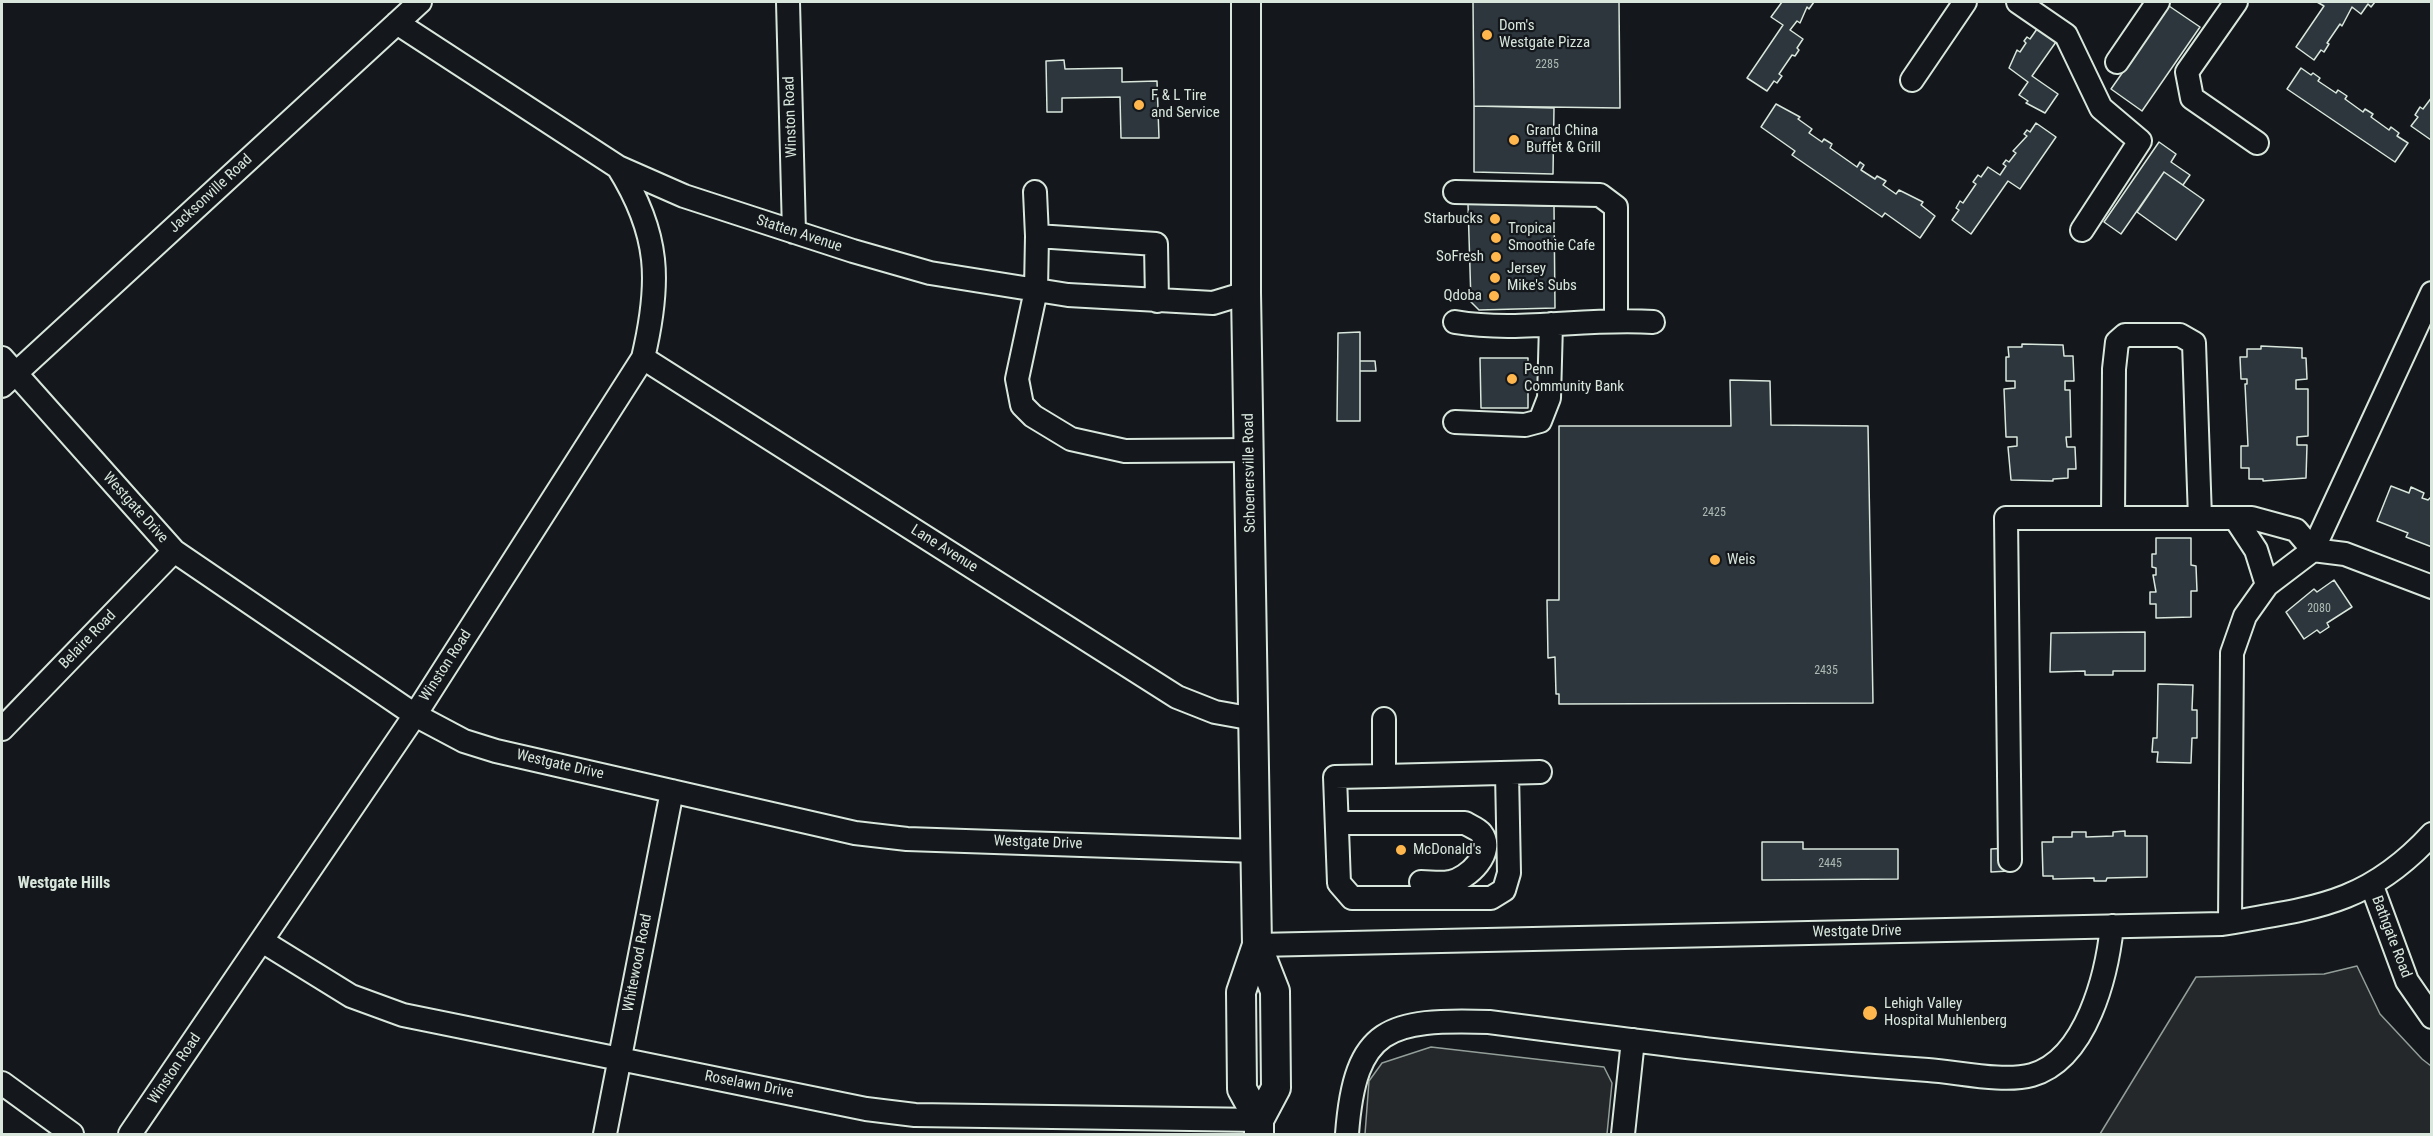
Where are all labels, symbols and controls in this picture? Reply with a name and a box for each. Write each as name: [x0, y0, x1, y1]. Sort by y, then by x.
place label: Dom's Westgate Pizza: [1499, 17, 1590, 52]
marker: Dom's Westgate Pizza: [1480, 28, 1494, 42]
house number: 2285: [1535, 58, 1559, 72]
street label: Winston Road: [781, 76, 801, 158]
place label: F & L Tire and Service: [1151, 87, 1220, 122]
marker: F & L Tire and Service: [1132, 98, 1146, 112]
place label: Grand China Buffet & Grill: [1526, 122, 1601, 157]
marker: Grand China Buffet & Grill: [1507, 133, 1521, 147]
street label: Jacksonville Road: [166, 151, 256, 237]
place label: Starbucks: [1424, 210, 1483, 228]
street label: Statten Avenue: [754, 212, 844, 256]
marker: Starbucks: [1488, 212, 1502, 226]
place label: Tropical Smoothie Cafe: [1508, 220, 1595, 255]
marker: Tropical Smoothie Cafe: [1489, 231, 1503, 245]
place label: SoFresh: [1436, 248, 1484, 266]
marker: SoFresh: [1489, 250, 1503, 264]
place label: Jersey Mike's Subs: [1507, 260, 1577, 295]
marker: Jersey Mike's Subs: [1488, 271, 1502, 285]
place label: Qdoba: [1443, 287, 1482, 305]
marker: Qdoba: [1487, 289, 1501, 303]
place label: Penn Community Bank: [1524, 361, 1624, 396]
marker: Penn Community Bank: [1505, 372, 1519, 386]
street label: Schoenersville Road: [1240, 413, 1260, 533]
street label: Westgate Drive: [99, 469, 171, 547]
house number: 2425: [1702, 506, 1726, 520]
street label: Lane Avenue: [907, 521, 981, 577]
place label: Weis: [1727, 551, 1756, 569]
marker: Weis: [1708, 553, 1722, 567]
house number: 2080: [2307, 602, 2331, 616]
street label: Belaire Road: [56, 607, 120, 673]
street label: Winston Road: [416, 627, 476, 705]
house number: 2435: [1814, 664, 1838, 678]
street label: Westgate Drive: [515, 746, 605, 784]
street label: Westgate Drive: [993, 832, 1083, 854]
place label: McDonald's: [1413, 841, 1482, 859]
marker: McDonald's: [1394, 843, 1408, 857]
house number: 2445: [1818, 857, 1842, 871]
district label: Westgate Hills: [18, 874, 110, 894]
street label: Bathgate Road: [2367, 893, 2415, 981]
street label: Whitewood Road: [620, 913, 656, 1013]
street label: Westgate Drive: [1812, 922, 1902, 942]
place label: Lehigh Valley Hospital Muhlenberg: [1884, 995, 2007, 1030]
marker: Lehigh Valley Hospital Muhlenberg: [1861, 1004, 1879, 1022]
street label: Winston Road: [145, 1030, 205, 1108]
street label: Roselawn Drive: [703, 1068, 795, 1102]

